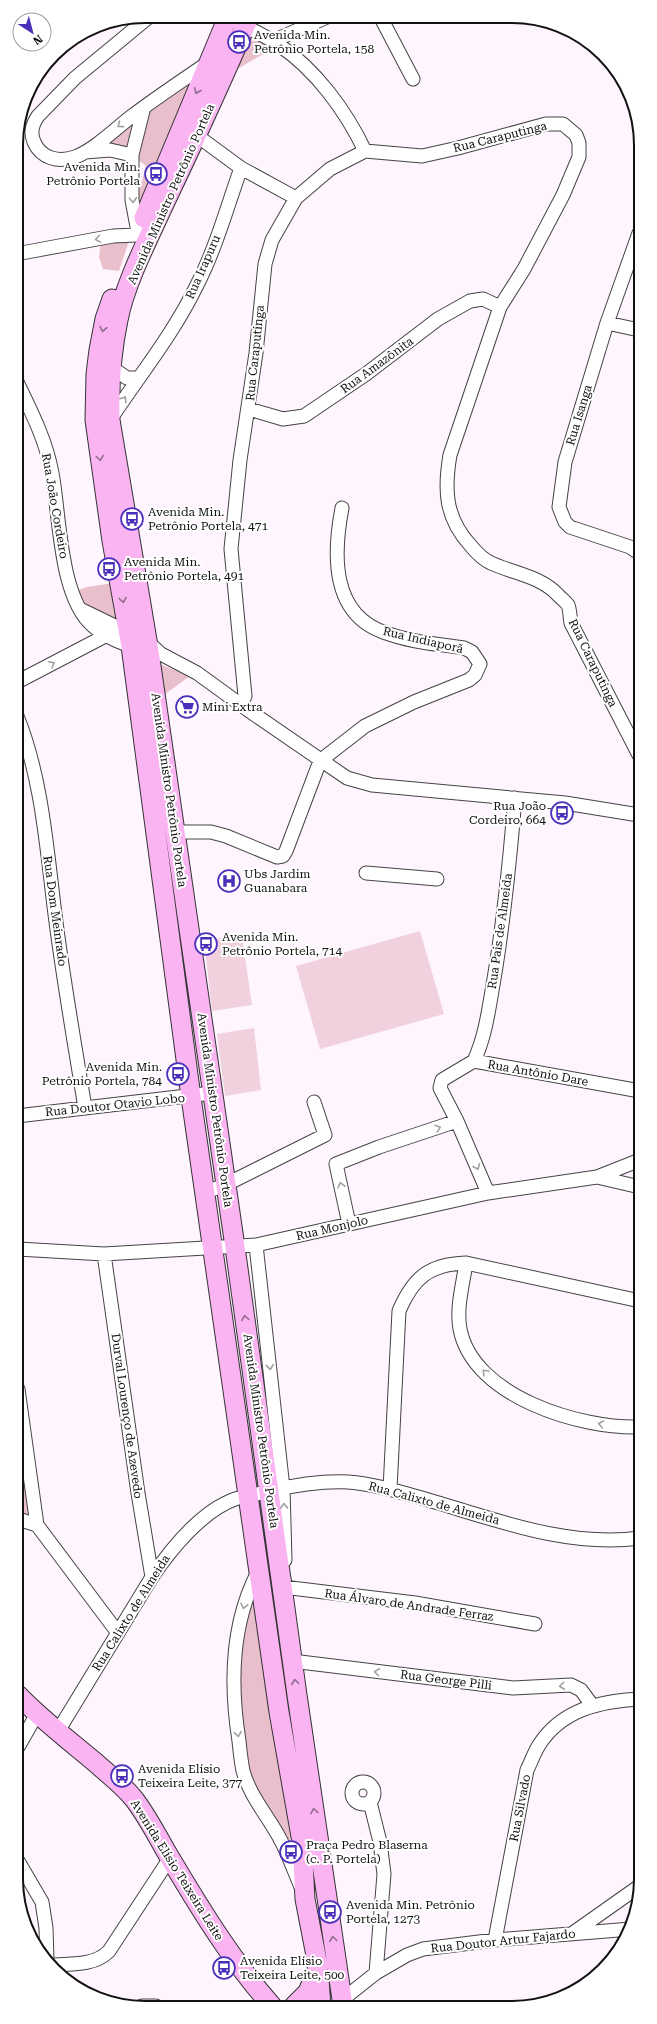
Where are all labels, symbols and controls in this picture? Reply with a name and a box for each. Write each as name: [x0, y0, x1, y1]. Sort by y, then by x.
north arrow: [12, 12, 52, 52]
place label: Avenida Min. Petrônio Portela, 158: [254, 28, 374, 56]
bus stop icon: Avenida Min. Petrônio Portela, 158: [226, 29, 252, 55]
text: N: [30, 32, 45, 48]
one-way arrow: [194, 87, 202, 95]
street label: Avenida Ministro Petrônio Portela: [125, 101, 217, 286]
street label: Rua Caraputinga: [452, 118, 549, 155]
one-way arrow: [118, 120, 125, 127]
place label: Avenida Min. Petrônio Portela: [46, 160, 140, 188]
bus stop icon: Avenida Min. Petrônio Portela: [143, 161, 169, 187]
one-way arrow: [128, 197, 137, 204]
street label: Rua Irapuru: [183, 232, 224, 301]
one-way arrow: [95, 234, 101, 243]
street label: Rua Caraputinga: [243, 304, 267, 402]
one-way arrow: [99, 326, 108, 332]
street label: Rua Amazônita: [338, 334, 416, 396]
street label: Rua Isanga: [563, 383, 595, 447]
one-way arrow: [119, 396, 127, 403]
street label: Rua João Cordeiro: [39, 452, 71, 560]
one-way arrow: [95, 455, 104, 461]
place label: Avenida Min. Petrônio Portela, 471: [148, 505, 268, 533]
bus stop icon: Avenida Min. Petrônio Portela, 471: [119, 506, 145, 532]
place label: Avenida Min. Petrônio Portela, 491: [124, 555, 244, 583]
bus stop icon: Avenida Min. Petrônio Portela, 491: [96, 556, 122, 582]
one-way arrow: [118, 597, 127, 603]
street label: Rua Caraputinga: [566, 617, 621, 710]
street label: Rua Indiaporã: [382, 624, 465, 656]
one-way arrow: [47, 661, 55, 669]
street label: Avenida Ministro Petrônio Portela: [148, 692, 190, 889]
supermarket icon: Mini Extra: [174, 694, 200, 720]
place label: Mini Extra: [202, 700, 263, 714]
place label: Rua João Cordeiro, 664: [469, 799, 546, 827]
bus stop icon: Rua João Cordeiro, 664: [549, 800, 575, 826]
street label: Rua Dom Meinrado: [40, 855, 70, 967]
place label: Ubs Jardim Guanabara: [244, 867, 310, 895]
hospital icon: Ubs Jardim Guanabara: [216, 868, 242, 894]
street label: Rua Pais de Almeida: [485, 872, 515, 990]
place label: Avenida Min. Petrônio Portela, 714: [222, 930, 342, 958]
bus stop icon: Avenida Min. Petrônio Portela, 714: [193, 931, 219, 957]
street label: Avenida Ministro Petrônio Portela: [194, 1012, 236, 1209]
street label: Rua Antônio Dare: [486, 1057, 590, 1089]
place label: Avenida Min. Petrônio Portela, 784: [42, 1060, 162, 1088]
bus stop icon: Avenida Min. Petrônio Portela, 784: [165, 1061, 191, 1087]
street label: Rua Doutor Otavio Lobo: [44, 1091, 186, 1119]
one-way arrow: [434, 1124, 441, 1132]
one-way arrow: [472, 1163, 480, 1170]
one-way arrow: [337, 1182, 345, 1189]
street label: Rua Monjolo: [295, 1213, 369, 1243]
one-way arrow: [241, 1314, 250, 1321]
street label: Durval Lourenço de Azevedo: [108, 1332, 146, 1500]
street label: Avenida Ministro Petrônio Portela: [240, 1333, 282, 1530]
one-way arrow: [265, 1364, 274, 1370]
one-way arrow: [482, 1369, 489, 1377]
one-way arrow: [598, 1421, 605, 1429]
street label: Rua Calixto de Almeida: [367, 1479, 501, 1527]
one-way arrow: [280, 1503, 288, 1509]
street label: Rua Calixto de Almeida: [89, 1552, 173, 1674]
street label: Rua Álvaro de Andrade Ferraz: [324, 1586, 495, 1624]
one-way arrow: [240, 1602, 249, 1609]
street label: Rua George Pilli: [399, 1667, 493, 1693]
one-way arrow: [374, 1668, 380, 1677]
one-way arrow: [291, 1679, 300, 1685]
one-way arrow: [559, 1681, 565, 1690]
one-way arrow: [233, 1731, 242, 1738]
place label: Avenida Elísio Teixeira Leite, 377: [138, 1762, 243, 1790]
bus stop icon: Avenida Elísio Teixeira Leite, 377: [109, 1763, 135, 1789]
street label: Rua Silvado: [507, 1773, 533, 1843]
street label: Avenida Elísio Teixeira Leite: [128, 1797, 226, 1943]
one-way arrow: [310, 1808, 319, 1814]
place label: Praça Pedro Blaserna (c. P. Portela): [306, 1838, 428, 1866]
bus stop icon: Praça Pedro Blaserna (c. P. Portela): [278, 1839, 304, 1865]
place label: Avenida Min. Petrônio Portela, 1273: [346, 1898, 475, 1926]
bus stop icon: Avenida Min. Petrônio Portela, 1273: [317, 1899, 343, 1925]
street label: Rua Doutor Artur Fajardo: [430, 1926, 576, 1956]
one-way arrow: [329, 1936, 338, 1942]
place label: Avenida Elísio Teixeira Leite, 500: [240, 1954, 345, 1982]
bus stop icon: Avenida Elísio Teixeira Leite, 500: [211, 1955, 237, 1981]

